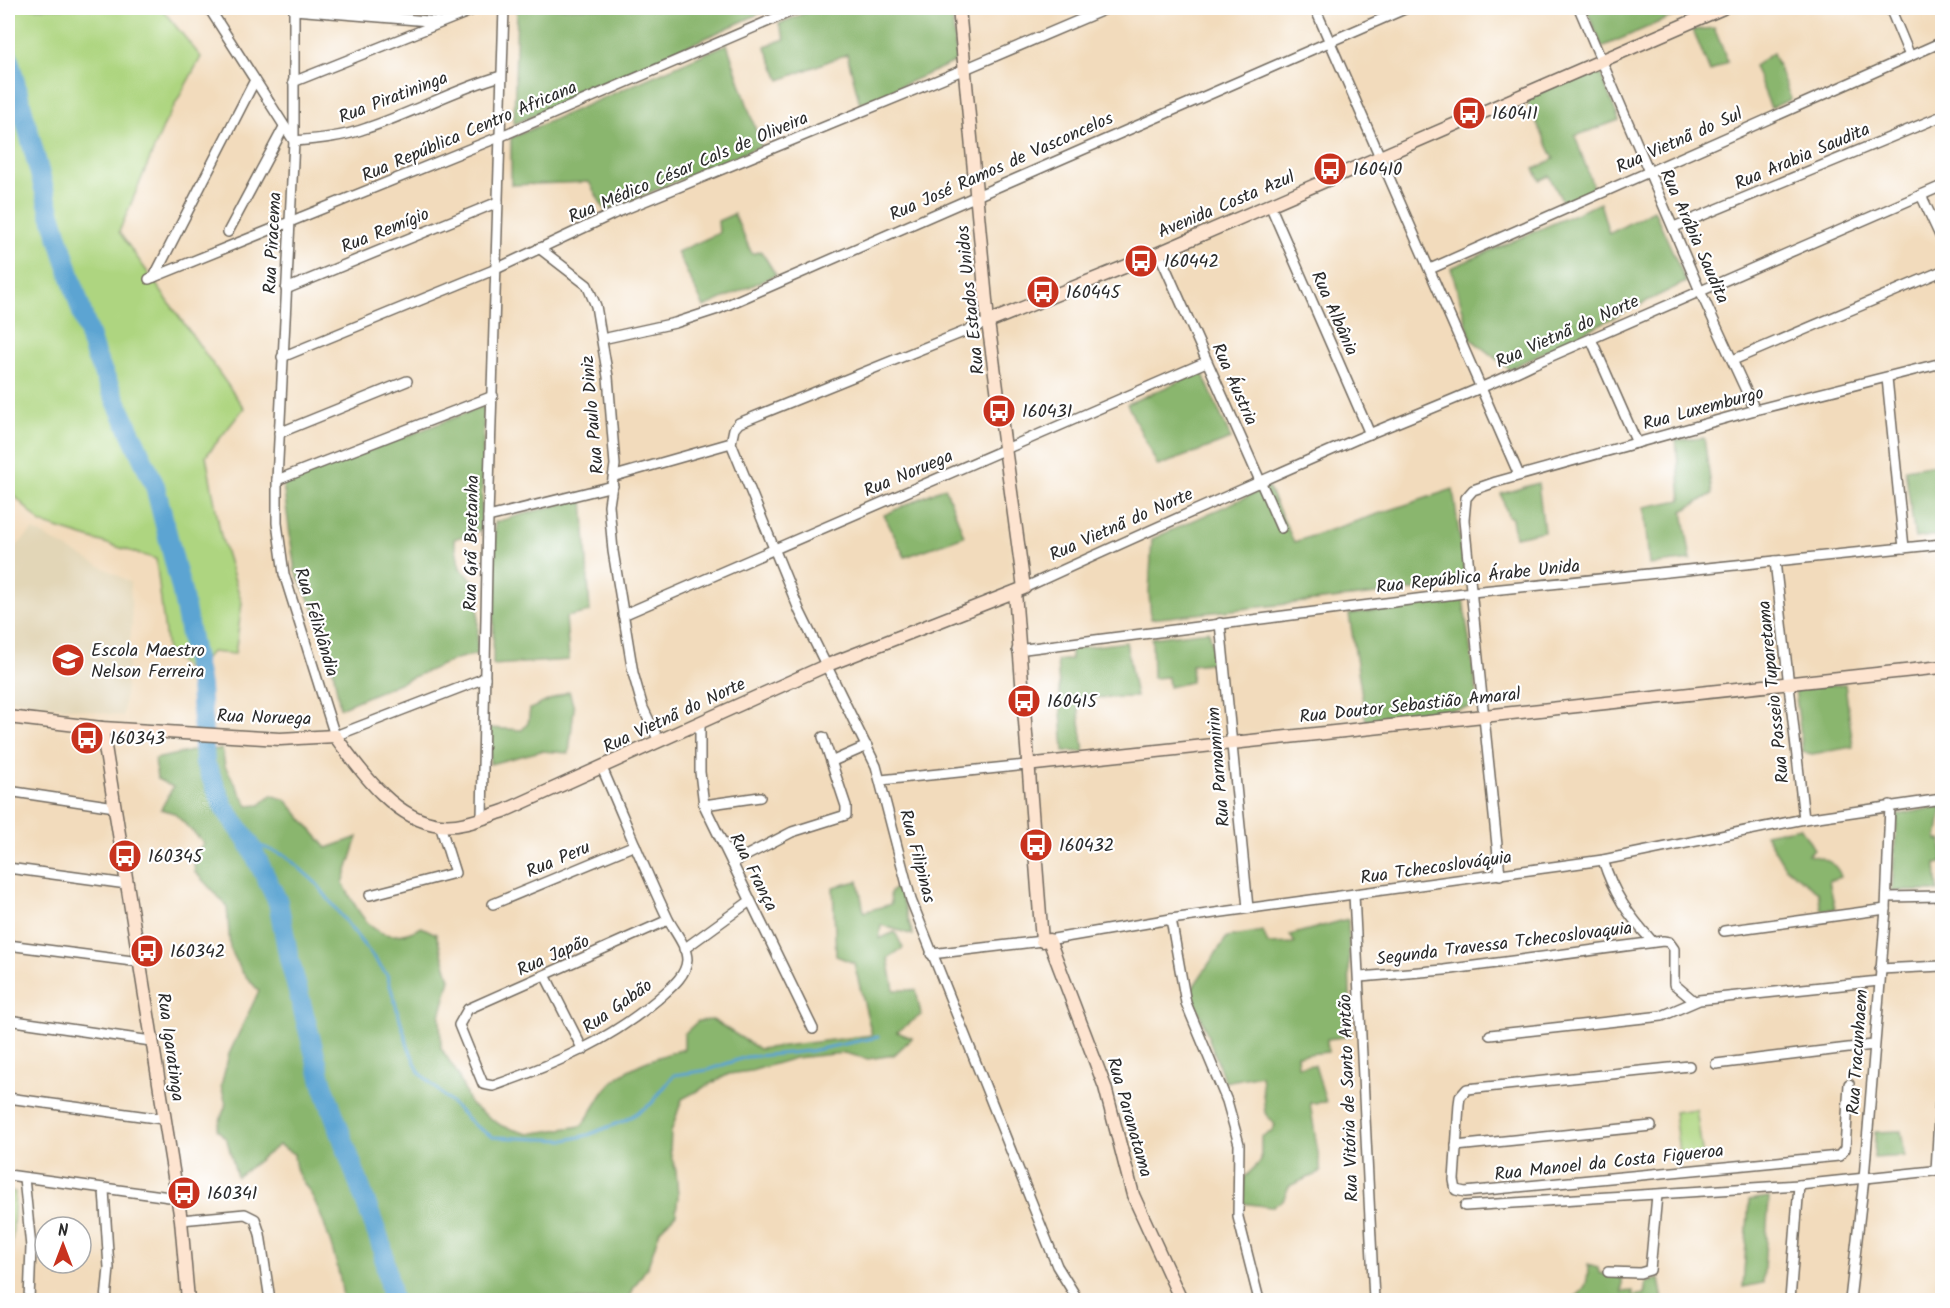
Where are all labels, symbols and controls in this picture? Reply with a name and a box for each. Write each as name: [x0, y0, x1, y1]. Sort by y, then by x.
street label: Rua Piratininga: [335, 64, 452, 133]
street label: Rua República Centro Africana: [357, 74, 582, 191]
bus stop icon: 160411: [1451, 95, 1487, 131]
place label: 160411: [1492, 100, 1538, 129]
street label: Rua Vietnã do Sul: [1612, 100, 1748, 182]
street label: Rua Médico César Cals de Oliveira: [564, 105, 813, 232]
street label: Rua José Ramos de Vasconcelos: [885, 105, 1119, 230]
street label: Rua Arabia Saudita: [1730, 116, 1875, 199]
bus stop icon: 160410: [1312, 151, 1348, 187]
place label: 160410: [1353, 156, 1402, 185]
street label: Avenida Costa Azul: [1154, 163, 1300, 247]
street label: Rua Arábia Saudita: [1651, 165, 1736, 309]
street label: Rua Piracema: [256, 191, 291, 295]
street label: Rua Remígio: [337, 201, 434, 262]
street label: Rua Estados Unidos: [949, 223, 994, 376]
bus stop icon: 160442: [1123, 243, 1159, 279]
place label: 160442: [1164, 248, 1219, 277]
street label: Rua Albânia: [1302, 266, 1365, 361]
bus stop icon: 160445: [1025, 274, 1061, 310]
place label: 160445: [1066, 279, 1121, 308]
street label: Rua Vietnã do Norte: [1491, 288, 1644, 377]
street label: Rua Áustria: [1203, 339, 1265, 431]
street label: Rua Paulo Diniz: [574, 354, 613, 476]
street label: Rua Luxemburgo: [1640, 379, 1767, 440]
bus stop icon: 160431: [981, 393, 1017, 429]
place label: 160431: [1022, 398, 1073, 427]
street label: Rua Noruega: [859, 442, 958, 506]
street label: Rua Grã Bretanha: [457, 475, 488, 611]
street label: Rua Vietnã do Norte: [1045, 481, 1198, 570]
street label: Rua República Árabe Unida: [1375, 552, 1581, 603]
street label: Rua Félixlândia: [285, 564, 346, 681]
street label: Rua Passeio Tuparetama: [1750, 599, 1799, 785]
place label: Escola Maestro Nelson Ferreira: [91, 637, 205, 687]
school or university icon: Escola Maestro Nelson Ferreira: [50, 642, 86, 678]
street label: Rua Vietnã do Norte: [598, 671, 751, 762]
street label: Rua Doutor Sebastião Amaral: [1298, 680, 1523, 733]
bus stop icon: 160415: [1006, 683, 1042, 719]
place label: 160415: [1047, 688, 1098, 717]
street label: Rua Noruega: [216, 702, 312, 735]
street label: Rua Parnamirim: [1200, 706, 1239, 828]
bus stop icon: 160343: [69, 720, 105, 756]
place label: 160343: [110, 725, 165, 754]
street label: Rua Filipinas: [890, 806, 943, 907]
bus stop icon: 160432: [1018, 827, 1054, 863]
street label: Rua França: [721, 828, 785, 917]
place label: 160432: [1059, 832, 1114, 861]
street label: Rua Peru: [522, 834, 596, 887]
bus stop icon: 160345: [107, 838, 143, 874]
place label: 160345: [148, 843, 204, 872]
street label: Rua Tchecoslováquia: [1359, 844, 1514, 893]
street label: Segunda Travessa Tchecoslovaquia: [1375, 914, 1634, 975]
street label: Rua Japão: [513, 927, 595, 985]
bus stop icon: 160342: [129, 933, 165, 969]
place label: 160342: [170, 938, 225, 967]
street label: Rua Gabão: [577, 972, 659, 1042]
street label: Rua Tracunhaem: [1840, 988, 1877, 1116]
street label: Rua Igaratinga: [148, 991, 192, 1104]
street label: Rua Vitória de Santo Antão: [1331, 993, 1368, 1202]
street label: Rua Paranatama: [1098, 1054, 1160, 1181]
street label: Rua Manoel da Costa Figueroa: [1493, 1137, 1725, 1190]
bus stop icon: 160341: [166, 1175, 202, 1211]
place label: 160341: [207, 1180, 258, 1209]
north arrow: [33, 1215, 93, 1275]
text: N: [58, 1219, 68, 1244]

